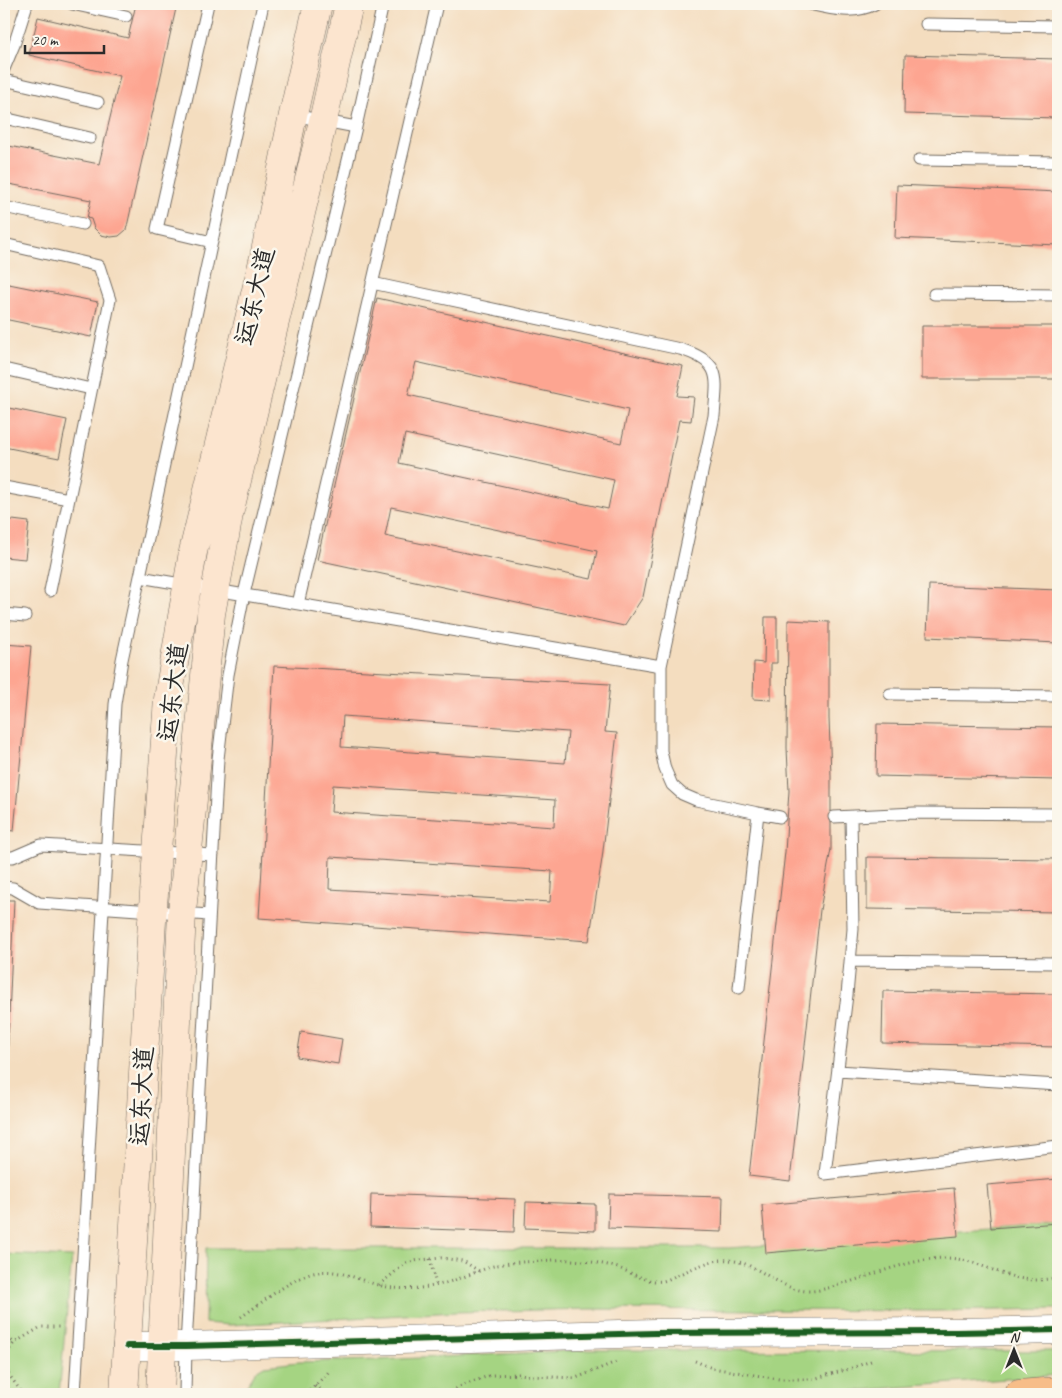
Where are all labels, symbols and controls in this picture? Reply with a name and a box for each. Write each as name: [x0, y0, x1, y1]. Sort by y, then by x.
scale bar: [25, 22, 104, 54]
text: 20 m: [32, 31, 59, 50]
street label: 运东大道: [228, 244, 282, 349]
street label: 运东大道: [151, 641, 195, 744]
street label: 运东大道: [123, 1045, 161, 1147]
north arrow: [990, 1326, 1040, 1376]
text: N: [1010, 1329, 1021, 1346]

